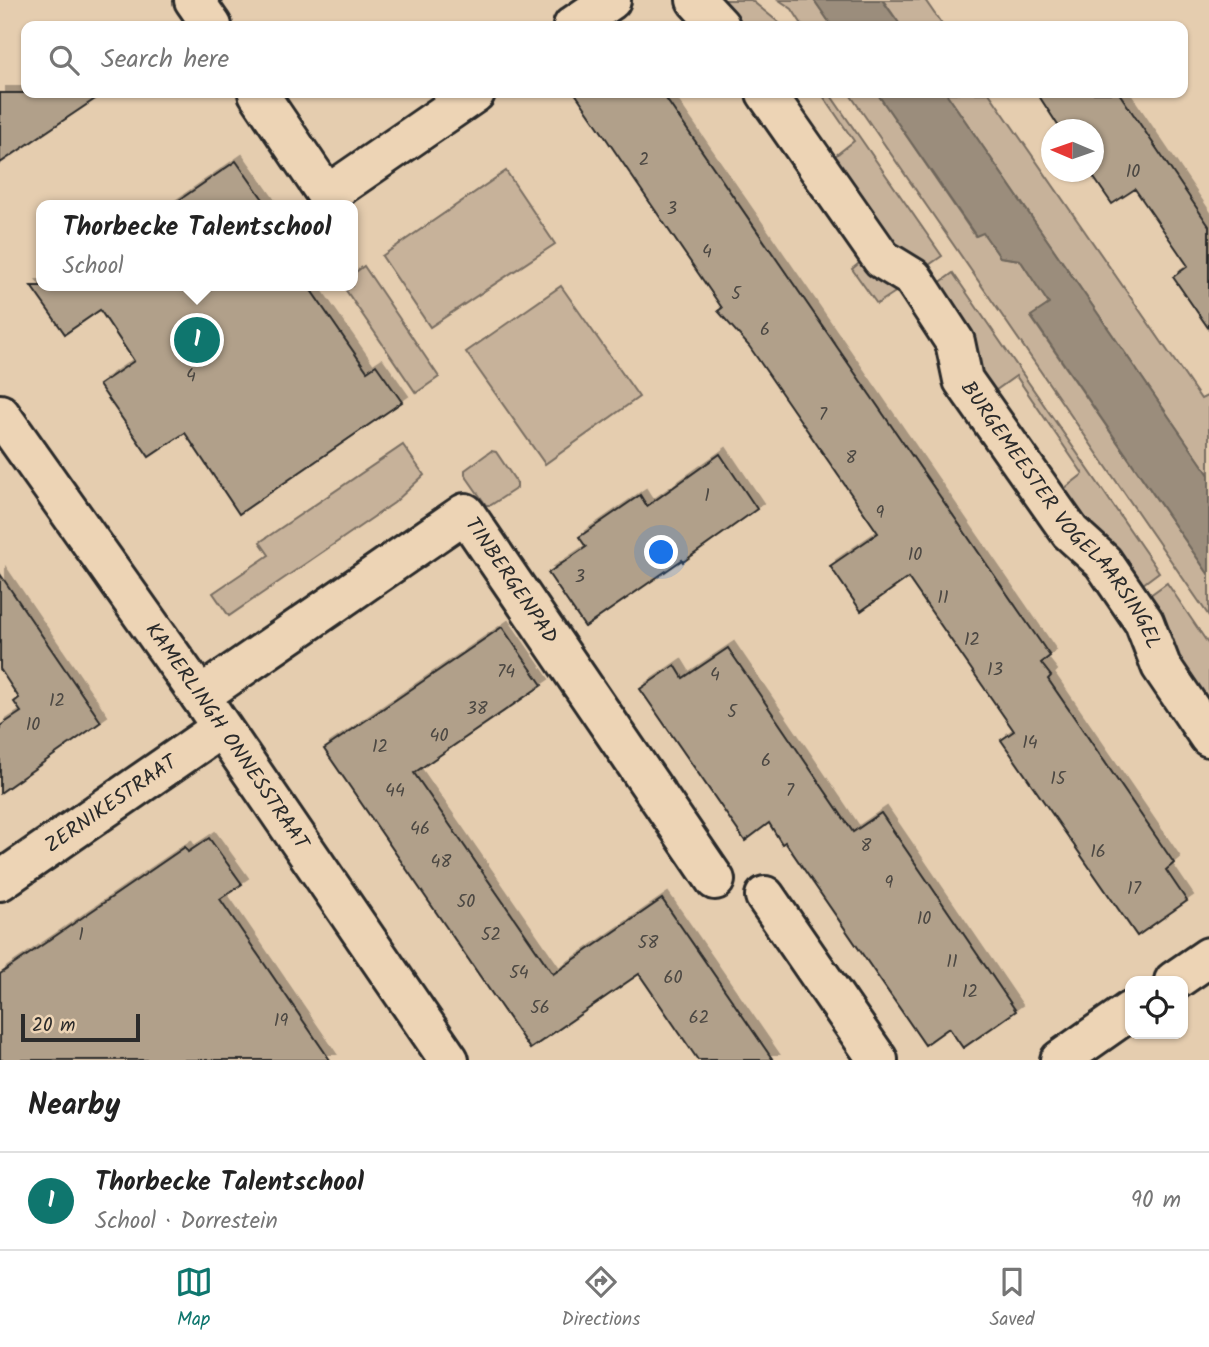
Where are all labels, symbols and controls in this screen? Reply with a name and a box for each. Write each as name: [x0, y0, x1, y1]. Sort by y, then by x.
search box: [21, 21, 1188, 98]
text: Search here: [101, 39, 229, 81]
icon: search: [45, 41, 83, 79]
north arrow: [1041, 119, 1104, 182]
house number: 2: [639, 146, 649, 175]
house number: 10: [1126, 158, 1140, 187]
house number: 3: [667, 195, 677, 224]
popup: [36, 200, 358, 291]
text: Thorbecke Talentschool: [63, 207, 331, 249]
house number: 4: [702, 238, 712, 267]
text: School: [63, 249, 124, 285]
house number: 5: [731, 280, 742, 309]
pin: 1: [174, 314, 220, 366]
house number: 6: [760, 316, 770, 345]
house number: 4: [186, 362, 196, 391]
street label: BURGEMEESTER VOGELAARSINGEL: [952, 374, 1170, 654]
house number: 7: [819, 401, 828, 430]
house number: 8: [846, 444, 857, 473]
house number: 1: [704, 482, 710, 511]
house number: 9: [876, 499, 885, 528]
street label: TINBERGENPAD: [456, 511, 566, 651]
your location: [644, 535, 678, 569]
house number: 10: [908, 541, 922, 570]
house number: 3: [575, 563, 585, 592]
house number: 11: [937, 584, 949, 613]
street label: KAMERLINGH ONNESSTRAAT: [136, 616, 318, 858]
house number: 12: [964, 626, 980, 655]
house number: 13: [987, 656, 1003, 685]
house number: 74: [497, 658, 515, 687]
house number: 4: [710, 661, 720, 690]
house number: 12: [49, 687, 65, 716]
house number: 38: [466, 695, 488, 724]
house number: 5: [727, 698, 738, 727]
house number: 10: [26, 711, 40, 740]
house number: 40: [430, 722, 448, 751]
house number: 14: [1022, 729, 1038, 758]
house number: 12: [372, 733, 388, 762]
street label: ZERNIKESTRAAT: [38, 746, 185, 862]
house number: 6: [761, 747, 771, 776]
house number: 15: [1050, 765, 1067, 794]
house number: 44: [385, 777, 405, 806]
house number: 7: [786, 777, 795, 806]
house number: 46: [410, 815, 430, 844]
house number: 8: [861, 832, 872, 861]
house number: 16: [1090, 838, 1106, 867]
house number: 48: [431, 848, 452, 877]
house number: 9: [885, 869, 894, 898]
house number: 17: [1127, 875, 1142, 904]
house number: 50: [457, 888, 475, 917]
house number: 10: [917, 905, 931, 934]
house number: 1: [78, 921, 84, 950]
house number: 52: [481, 921, 501, 950]
house number: 58: [638, 929, 658, 958]
house number: 11: [946, 948, 958, 977]
house number: 54: [509, 959, 529, 988]
house number: 60: [663, 964, 683, 993]
map controls: [1125, 976, 1188, 1039]
button: locate: [1125, 976, 1188, 1039]
house number: 12: [962, 978, 978, 1007]
house number: 56: [530, 994, 550, 1023]
house number: 62: [689, 1004, 709, 1033]
house number: 19: [274, 1007, 288, 1036]
scale bar: [21, 1011, 140, 1043]
text: 20 m: [32, 1011, 75, 1041]
text: Nearby: [28, 1082, 120, 1130]
text: Thorbecke Talentschool: [95, 1162, 364, 1204]
text: 1: [48, 1183, 54, 1219]
text: 90 m: [1131, 1183, 1181, 1219]
text: School · Dorrestein: [95, 1204, 278, 1240]
tab: Map: [175, 1263, 213, 1335]
tab: Directions: [562, 1263, 640, 1335]
tab: Saved: [989, 1263, 1034, 1335]

